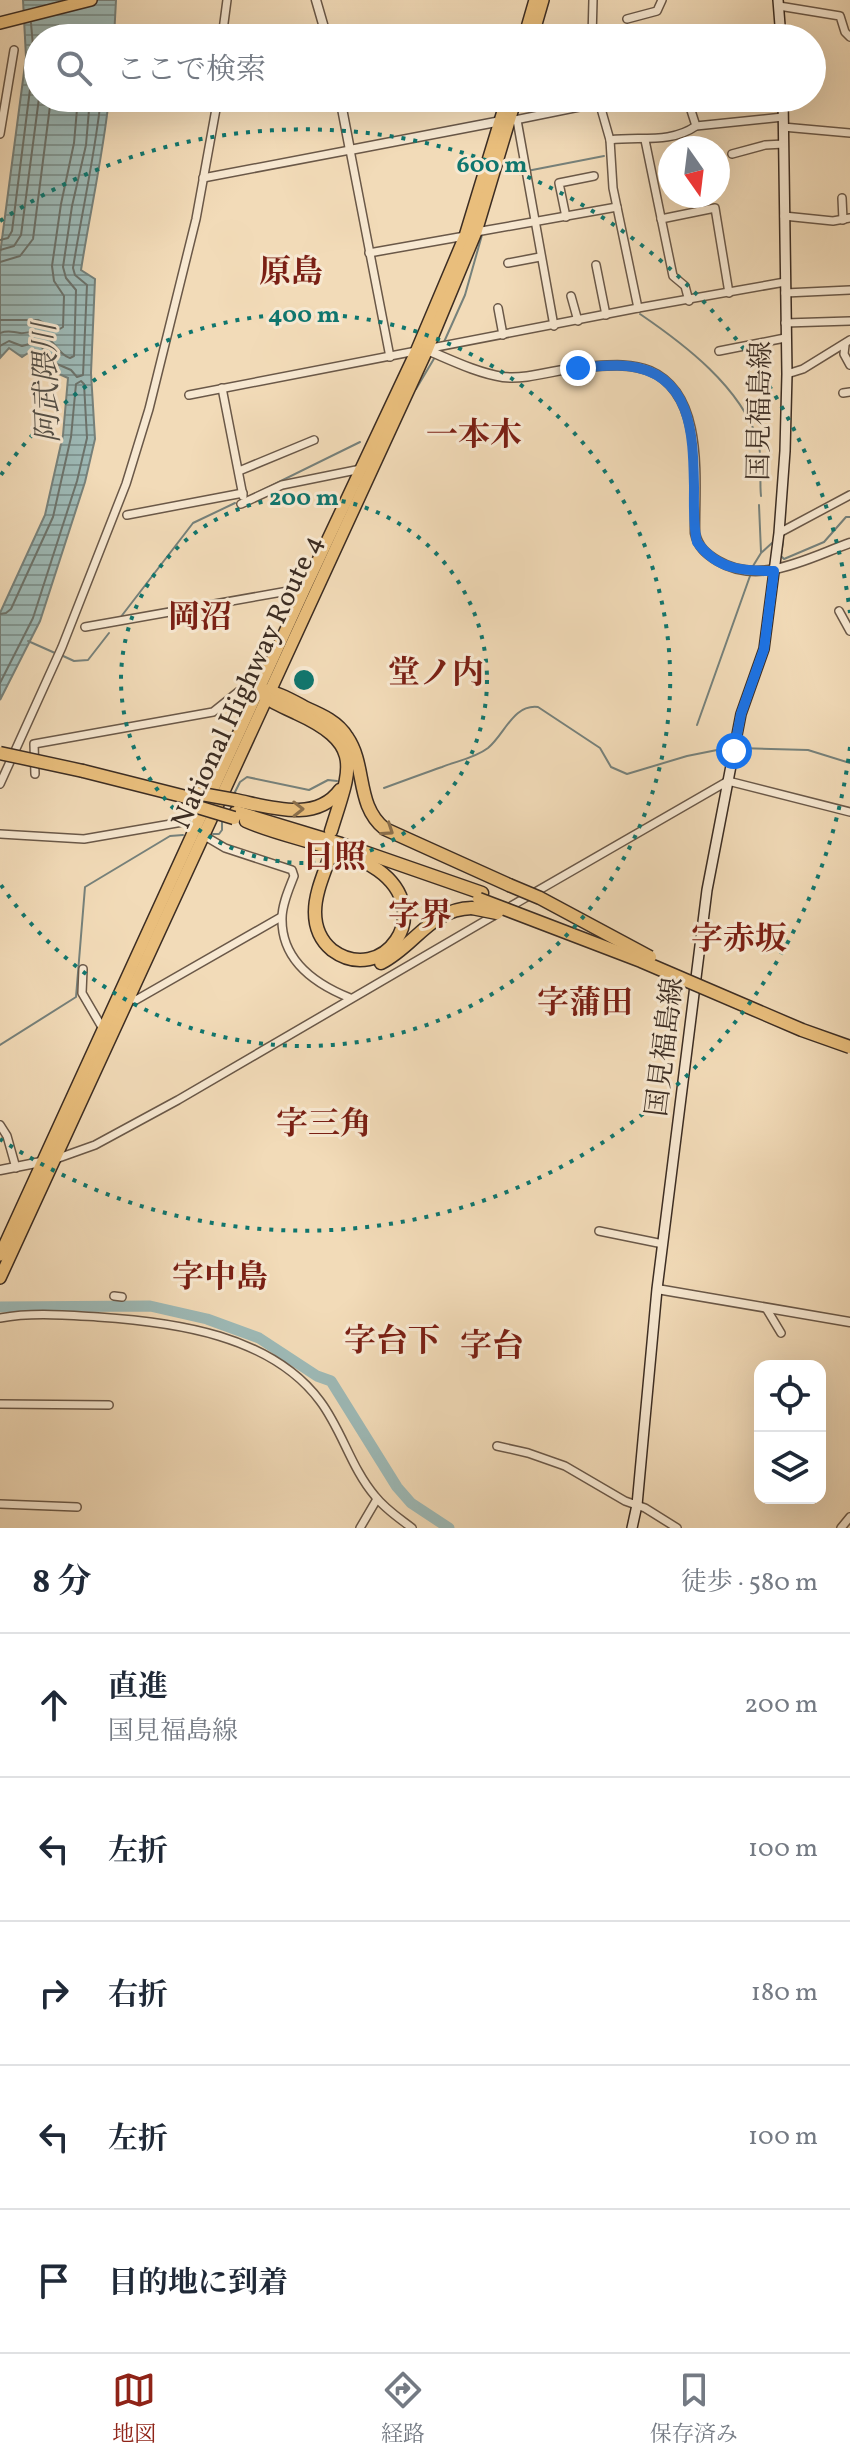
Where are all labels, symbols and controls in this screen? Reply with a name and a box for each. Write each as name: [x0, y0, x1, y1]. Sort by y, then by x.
search box: [24, 24, 826, 112]
icon: search: [52, 46, 96, 90]
text: ここで検索: [116, 50, 266, 92]
north arrow: [658, 136, 730, 208]
text: 600 m: [457, 149, 527, 183]
district label: 原島: [259, 252, 323, 296]
text: 400 m: [268, 299, 340, 333]
water label: 阿武隈川: [25, 319, 71, 444]
street label: 国見福島線: [740, 341, 782, 481]
route end: [560, 350, 596, 386]
district label: 一本木: [426, 415, 522, 459]
text: 200 m: [269, 482, 339, 516]
street label: National Highway Route 4: [163, 528, 333, 836]
district label: 岡沼: [168, 597, 232, 641]
district label: 堂ノ内: [388, 653, 484, 697]
centre of rings: [290, 666, 318, 694]
route start: [716, 733, 752, 769]
one-way arrow: [292, 801, 305, 818]
one-way arrow: [380, 821, 394, 836]
district label: 日照: [302, 837, 366, 881]
district label: 字界: [388, 895, 452, 939]
district label: 字赤坂: [691, 919, 787, 963]
street label: 国見福島線: [638, 975, 694, 1119]
district label: 字蒲田: [537, 983, 633, 1027]
district label: 字三角: [276, 1104, 372, 1148]
district label: 字中島: [172, 1257, 268, 1301]
district label: 字台下: [344, 1321, 440, 1365]
district label: 字台: [460, 1326, 524, 1370]
map controls: [754, 1360, 826, 1504]
button: locate: [754, 1360, 826, 1432]
button: layers: [754, 1432, 826, 1504]
text: 8 分: [32, 1560, 91, 1607]
text: 徒歩 · 580 m: [681, 1565, 818, 1601]
text: 直進: [108, 1667, 168, 1709]
icon: ahead: [32, 1683, 76, 1727]
text: 200 m: [744, 1687, 818, 1723]
text: 国見福島線: [108, 1714, 238, 1750]
icon: left: [32, 1827, 76, 1871]
text: 左折: [108, 1831, 168, 1873]
text: 100 m: [748, 1831, 818, 1867]
icon: right: [32, 1971, 76, 2015]
text: 右折: [108, 1975, 168, 2017]
text: 180 m: [751, 1975, 818, 2011]
icon: left: [32, 2115, 76, 2159]
text: 左折: [108, 2119, 168, 2161]
text: 100 m: [748, 2119, 818, 2155]
icon: arrive: [32, 2259, 76, 2303]
text: 目的地に到着: [108, 2263, 288, 2305]
tab: 地図: [112, 2368, 156, 2451]
tab: 経路: [381, 2368, 425, 2451]
tab: 保存済み: [650, 2368, 738, 2451]

